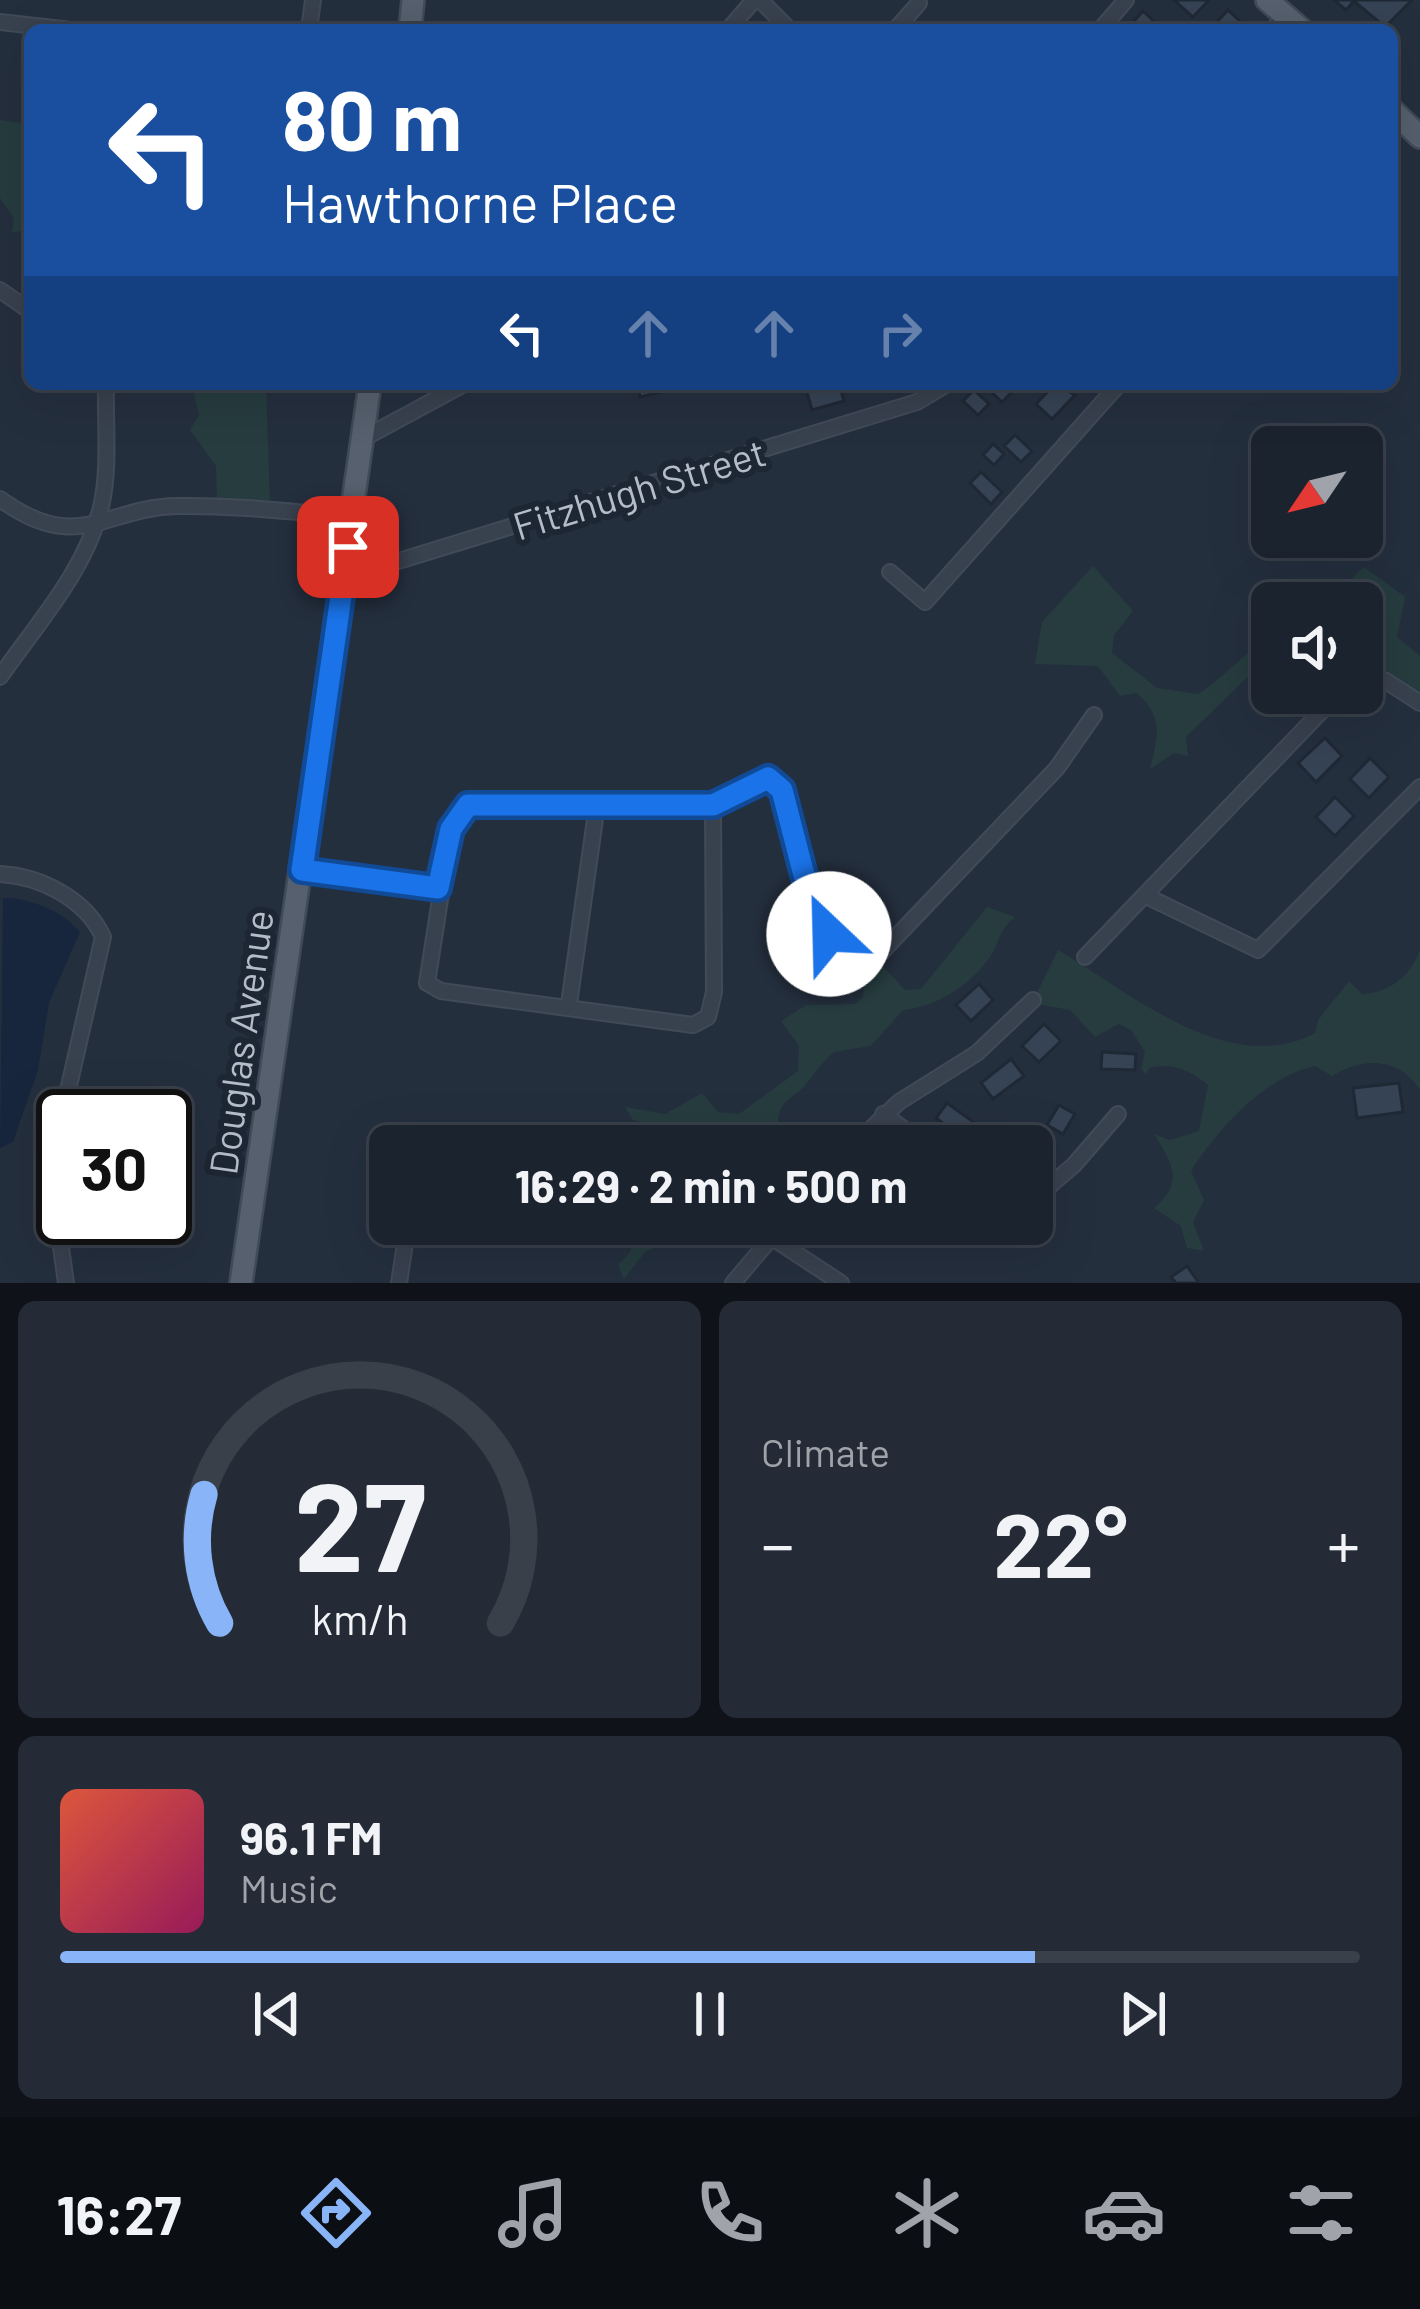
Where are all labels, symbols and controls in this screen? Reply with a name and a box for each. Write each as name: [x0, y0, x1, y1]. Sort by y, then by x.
text: 80 m: [282, 67, 462, 168]
icon: left: [84, 72, 240, 228]
text: Hawthorne Place: [282, 169, 678, 234]
icon: left: [489, 300, 555, 366]
icon: ahead: [615, 300, 681, 366]
icon: ahead: [741, 300, 807, 366]
icon: right: [867, 300, 933, 366]
north arrow: [1251, 426, 1383, 558]
map controls: [1251, 426, 1383, 714]
street label: Fitzhugh Street: [507, 427, 771, 549]
pin: [297, 496, 399, 598]
icon: arrive: [315, 514, 381, 580]
button: sound: [1251, 582, 1383, 714]
position arrow: [766, 871, 892, 997]
street label: Douglas Avenue: [198, 907, 282, 1177]
speed limit sign: 30: [36, 1089, 192, 1245]
text: 16:29 · 2 min · 500 m: [515, 1158, 907, 1212]
text: Climate: [761, 1428, 890, 1475]
text: 27: [294, 1447, 425, 1597]
text: 22°: [993, 1488, 1128, 1596]
text: −: [761, 1503, 794, 1582]
text: +: [1327, 1503, 1360, 1582]
text: km/h: [311, 1591, 408, 1643]
text: 96.1 FM: [240, 1810, 383, 1864]
text: Music: [240, 1864, 338, 1911]
icon: previous: [244, 1981, 310, 2047]
icon: pause: [677, 1981, 743, 2047]
icon: next: [1110, 1981, 1176, 2047]
icon: directions: [294, 2171, 378, 2255]
icon: music: [491, 2171, 575, 2255]
icon: phone: [688, 2171, 772, 2255]
icon: climate: [885, 2171, 969, 2255]
icon: car: [1082, 2171, 1166, 2255]
icon: filters: [1279, 2171, 1363, 2255]
text: 16:27: [57, 2181, 181, 2246]

